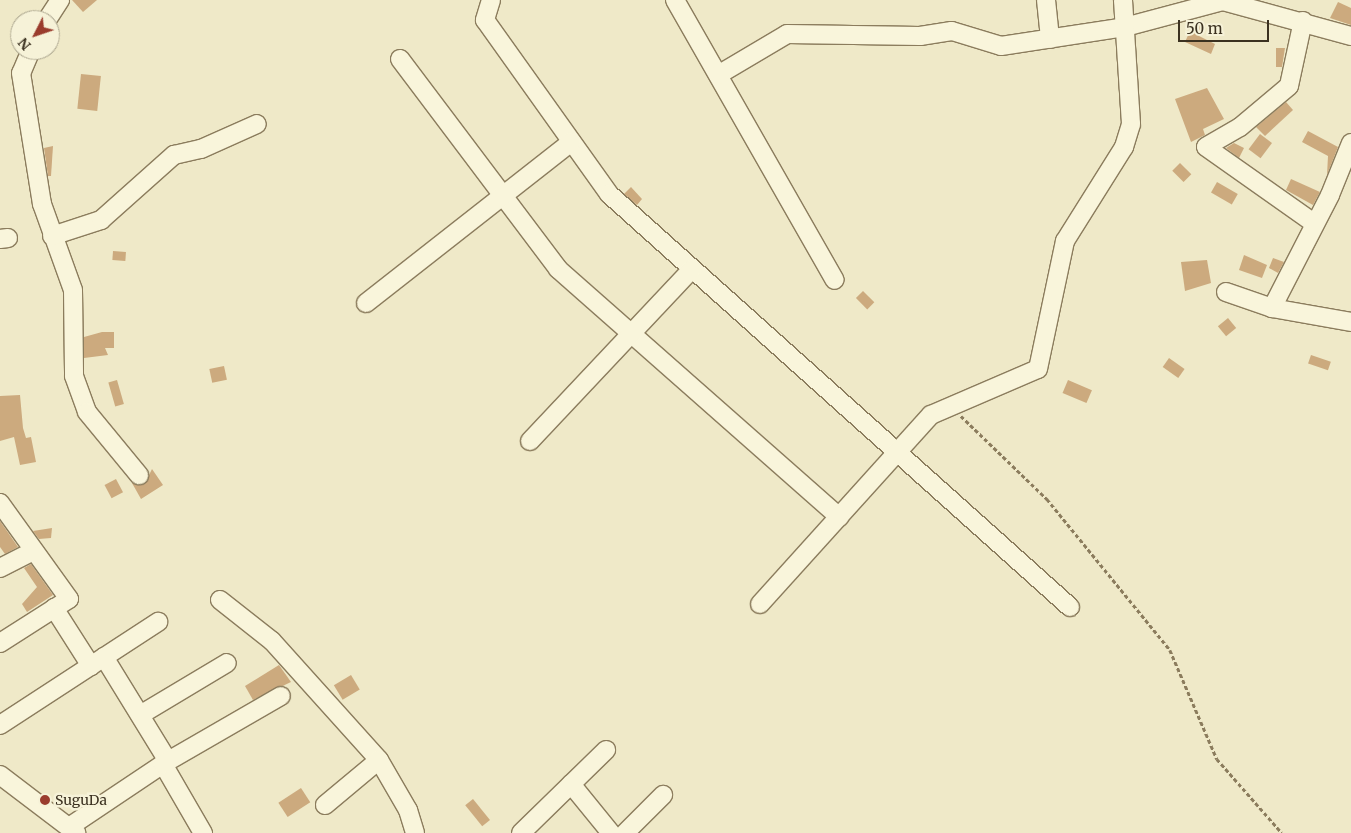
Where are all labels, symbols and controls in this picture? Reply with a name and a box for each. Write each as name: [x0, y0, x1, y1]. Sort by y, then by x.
north arrow: [10, 10, 60, 60]
scale bar: [1181, 10, 1272, 42]
text: 50 m: [1186, 19, 1223, 38]
text: N: [14, 34, 35, 54]
place label: SuguDa: [55, 792, 107, 808]
marker: SuguDa: [39, 794, 51, 806]

